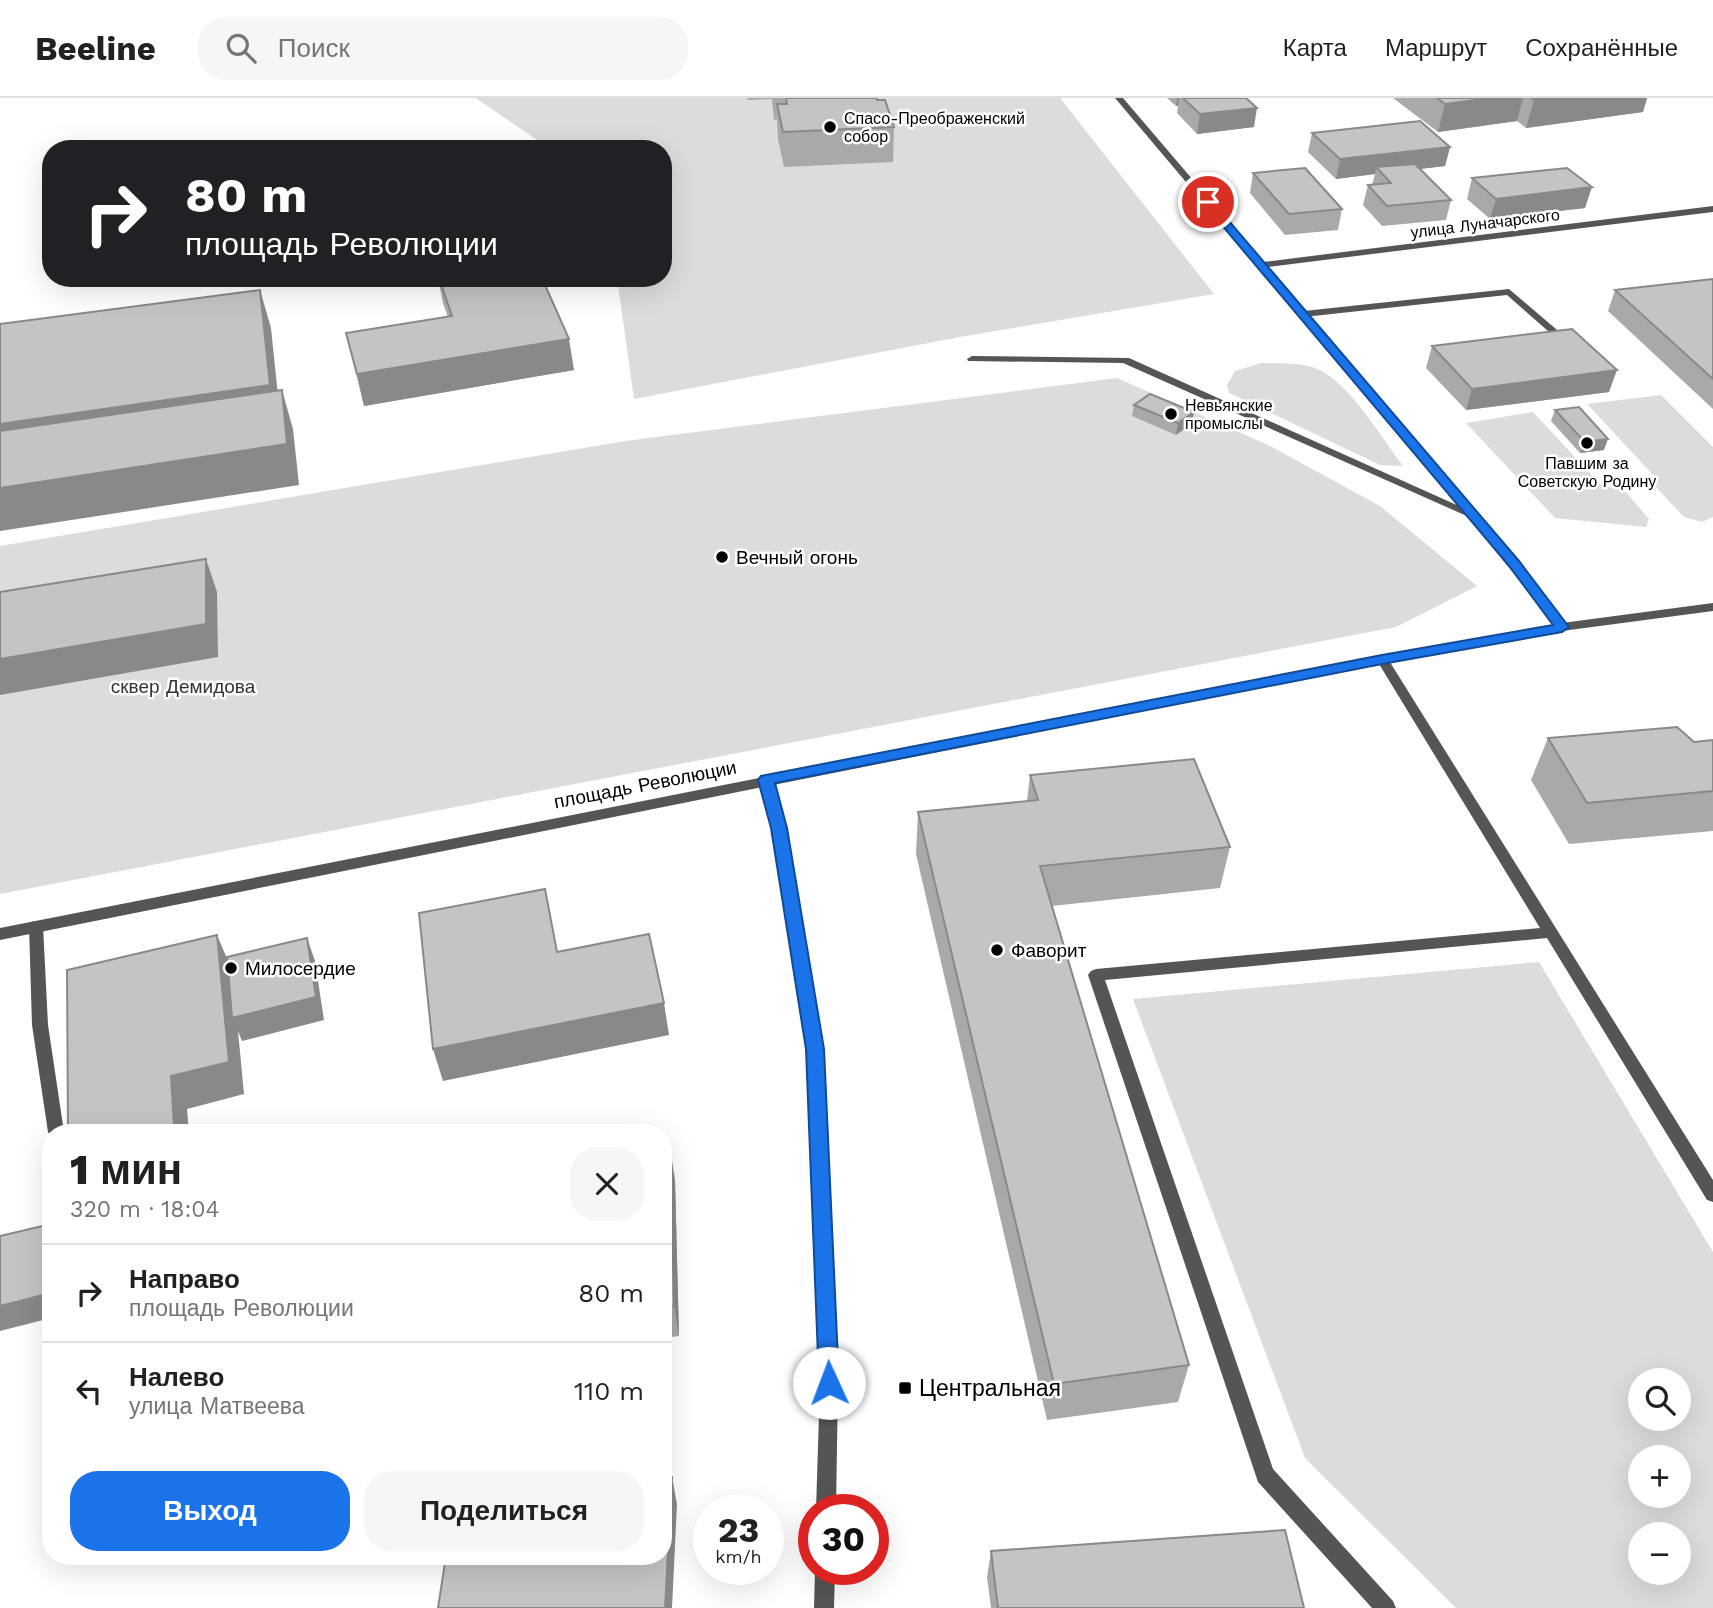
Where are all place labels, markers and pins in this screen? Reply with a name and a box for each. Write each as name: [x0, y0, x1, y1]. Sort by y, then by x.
place label: Спасо-Преображенский собор: [844, 109, 1025, 146]
marker: Спасо-Преображенский собор: [822, 119, 838, 135]
pin: [1178, 172, 1238, 232]
place label: Невьянские промыслы: [1185, 396, 1273, 433]
marker: Невьянские промыслы: [1163, 406, 1179, 422]
marker: Павшим за Советскую Родину: [1579, 435, 1595, 451]
place label: Павшим за Советскую Родину: [1518, 454, 1656, 491]
place label: Вечный огонь: [736, 546, 858, 569]
marker: Вечный огонь: [714, 549, 730, 565]
place label: Фаворит: [1011, 939, 1087, 962]
marker: Фаворит: [989, 942, 1005, 958]
place label: Милосердие: [245, 957, 356, 980]
marker: Милосердие: [223, 960, 239, 976]
place label: Центральная: [919, 1375, 1061, 1402]
marker: Центральная: [897, 1380, 913, 1396]

